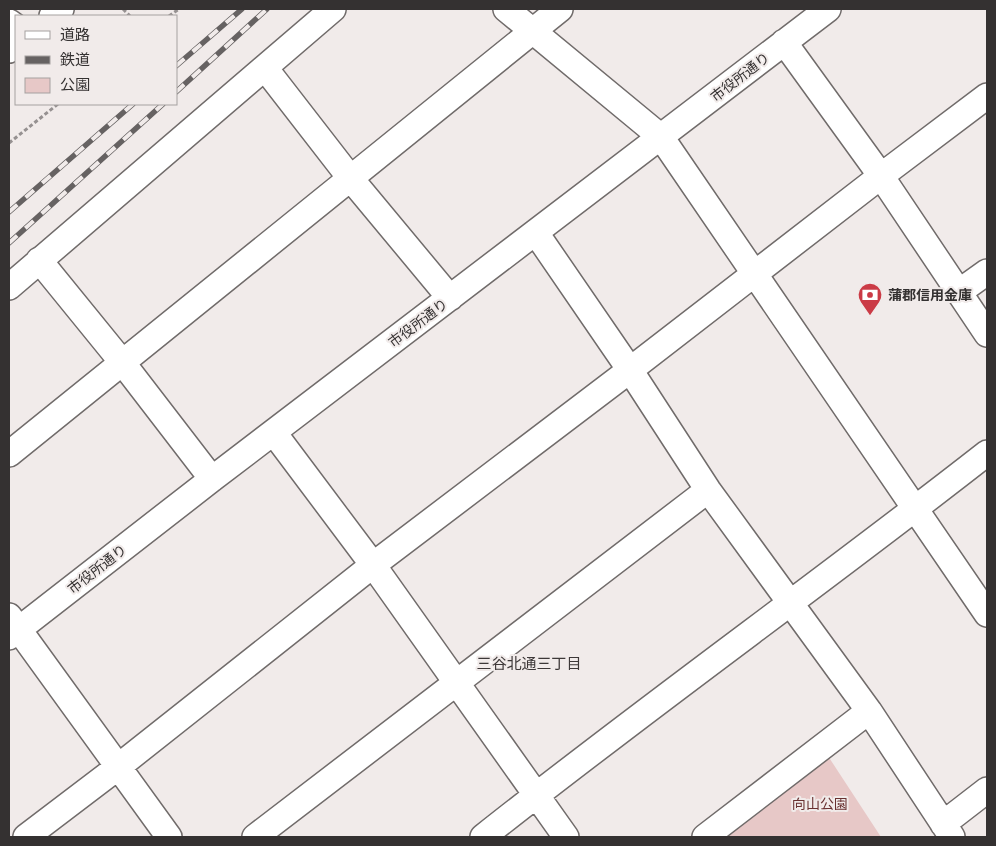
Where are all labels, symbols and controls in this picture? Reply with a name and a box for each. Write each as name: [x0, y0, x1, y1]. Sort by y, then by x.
legend: [15, 15, 178, 105]
text: 道路: [60, 25, 90, 44]
street label: 市役所通り: [707, 48, 773, 106]
text: 鉄道: [60, 50, 90, 69]
text: 公園: [60, 75, 90, 94]
bank icon: 蒲郡信用金庫: [857, 282, 883, 316]
place label: 蒲郡信用金庫: [888, 286, 972, 304]
street label: 市役所通り: [385, 295, 451, 351]
street label: 市役所通り: [64, 540, 130, 598]
district label: 三谷北通三丁目: [476, 654, 582, 673]
park label: 向山公園: [792, 795, 848, 813]

